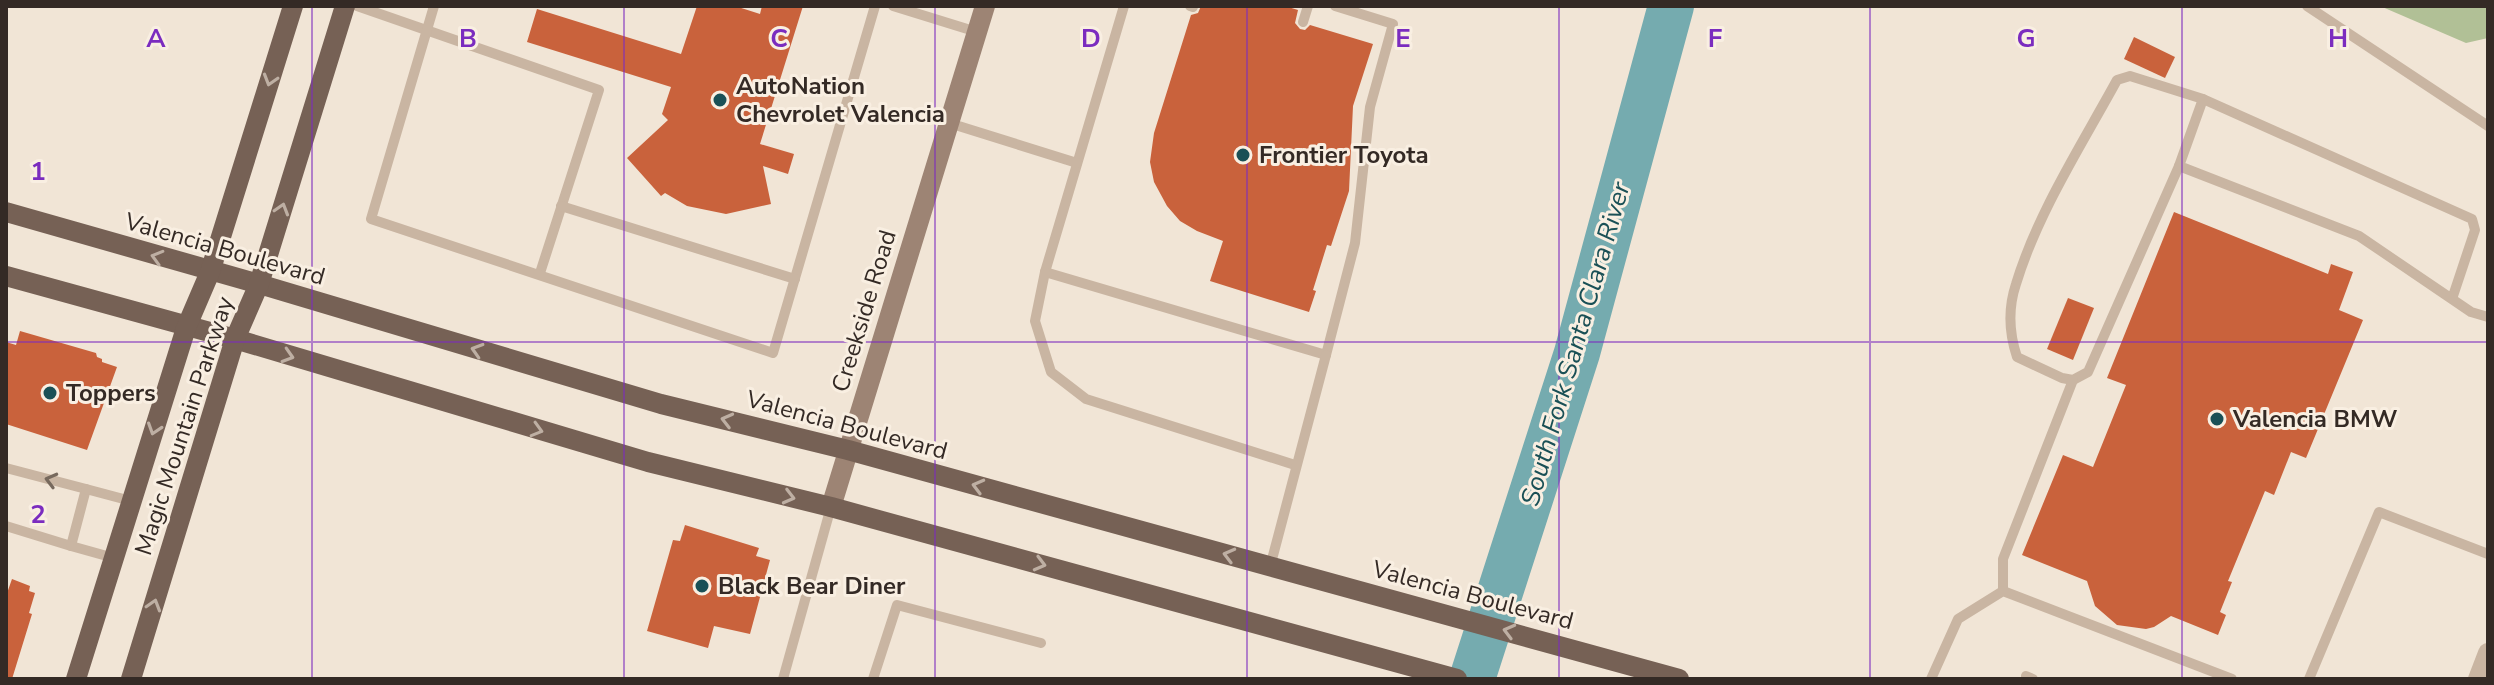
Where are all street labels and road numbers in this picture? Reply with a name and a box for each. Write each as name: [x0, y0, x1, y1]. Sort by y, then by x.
street label: Valencia Boulevard: [120, 205, 329, 293]
street label: Creekside Road: [824, 226, 904, 396]
street label: Magic Mountain Parkway: [127, 292, 241, 559]
street label: Valencia Boulevard: [742, 383, 951, 467]
street label: Valencia Boulevard: [1368, 553, 1577, 637]

